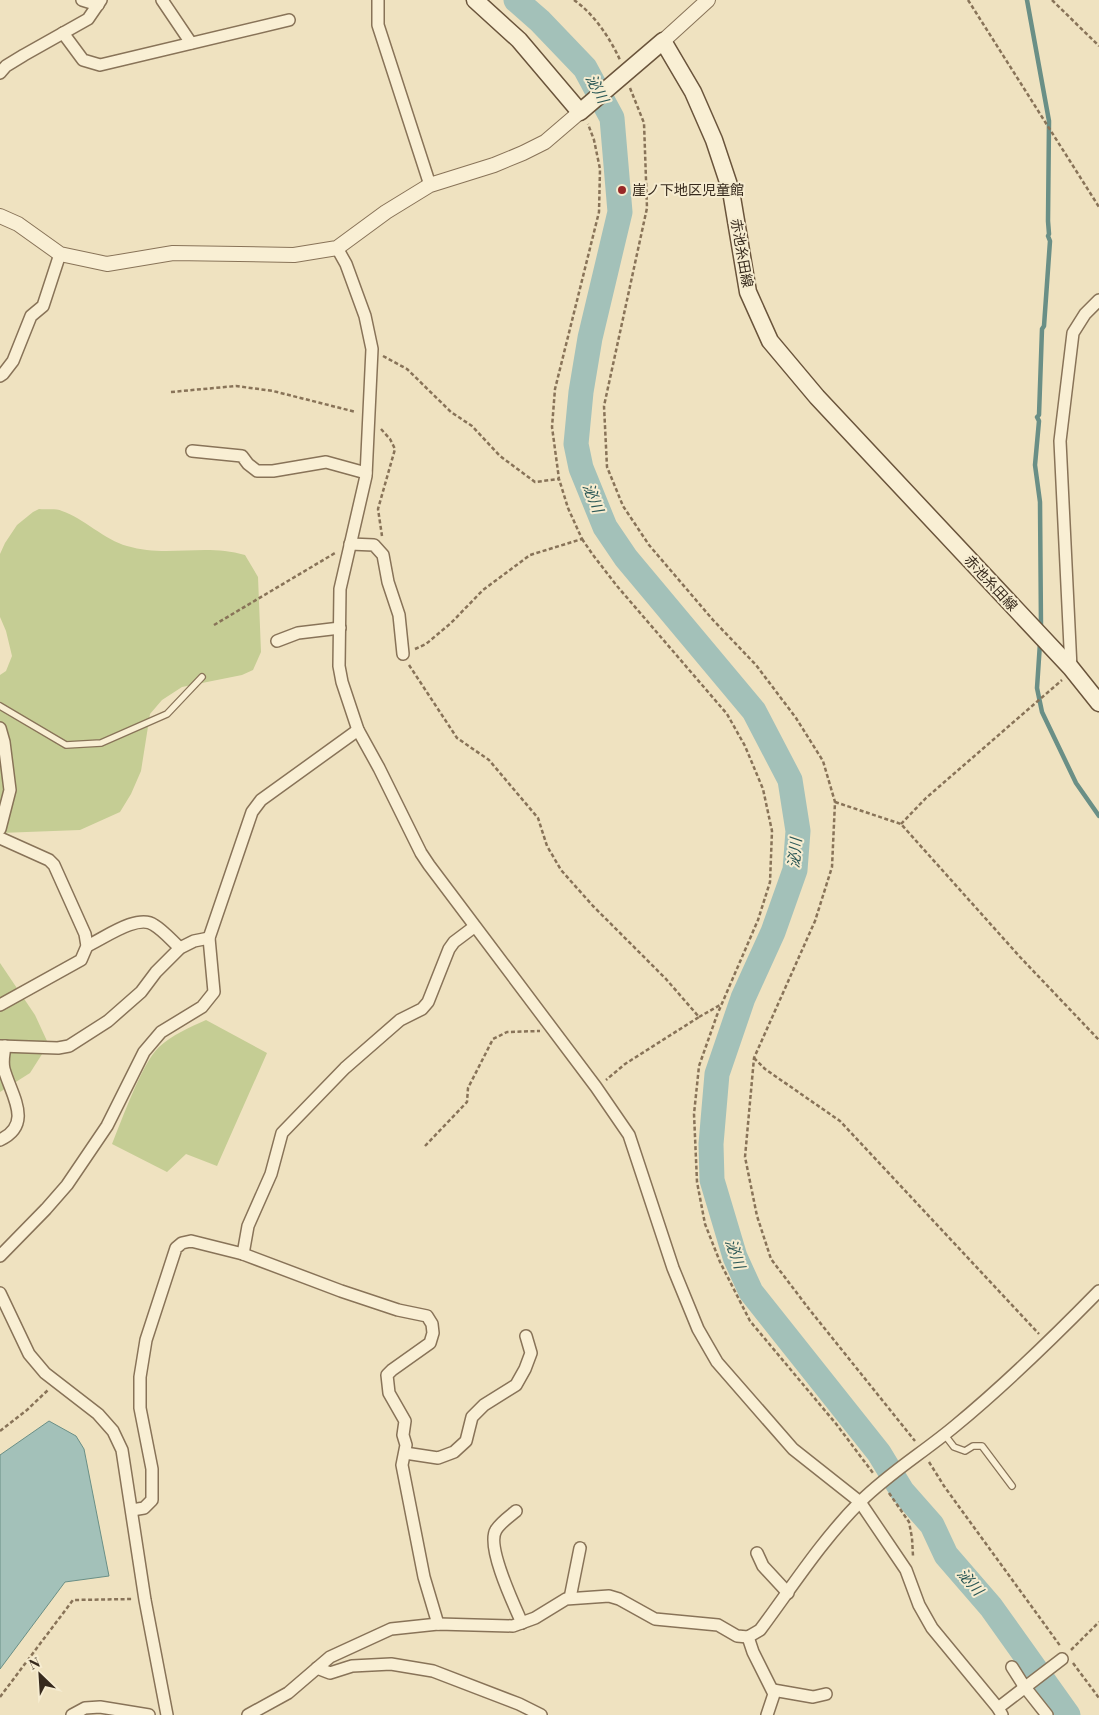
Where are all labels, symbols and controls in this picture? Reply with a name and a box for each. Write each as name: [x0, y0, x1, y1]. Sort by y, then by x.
water label: 泌川: [582, 71, 615, 108]
place label: 崖ノ下地区児童館: [632, 180, 744, 199]
marker: 崖ノ下地区児童館: [616, 184, 628, 196]
street label: 赤池糸田線: [727, 217, 758, 289]
water label: 泌川: [579, 480, 610, 517]
street label: 赤池糸田線: [961, 551, 1022, 615]
water label: 泌川: [783, 835, 805, 869]
water label: 泌川: [721, 1236, 751, 1273]
water label: 泌川: [953, 1563, 989, 1601]
north arrow: [15, 1650, 65, 1700]
text: N: [26, 1652, 43, 1674]

